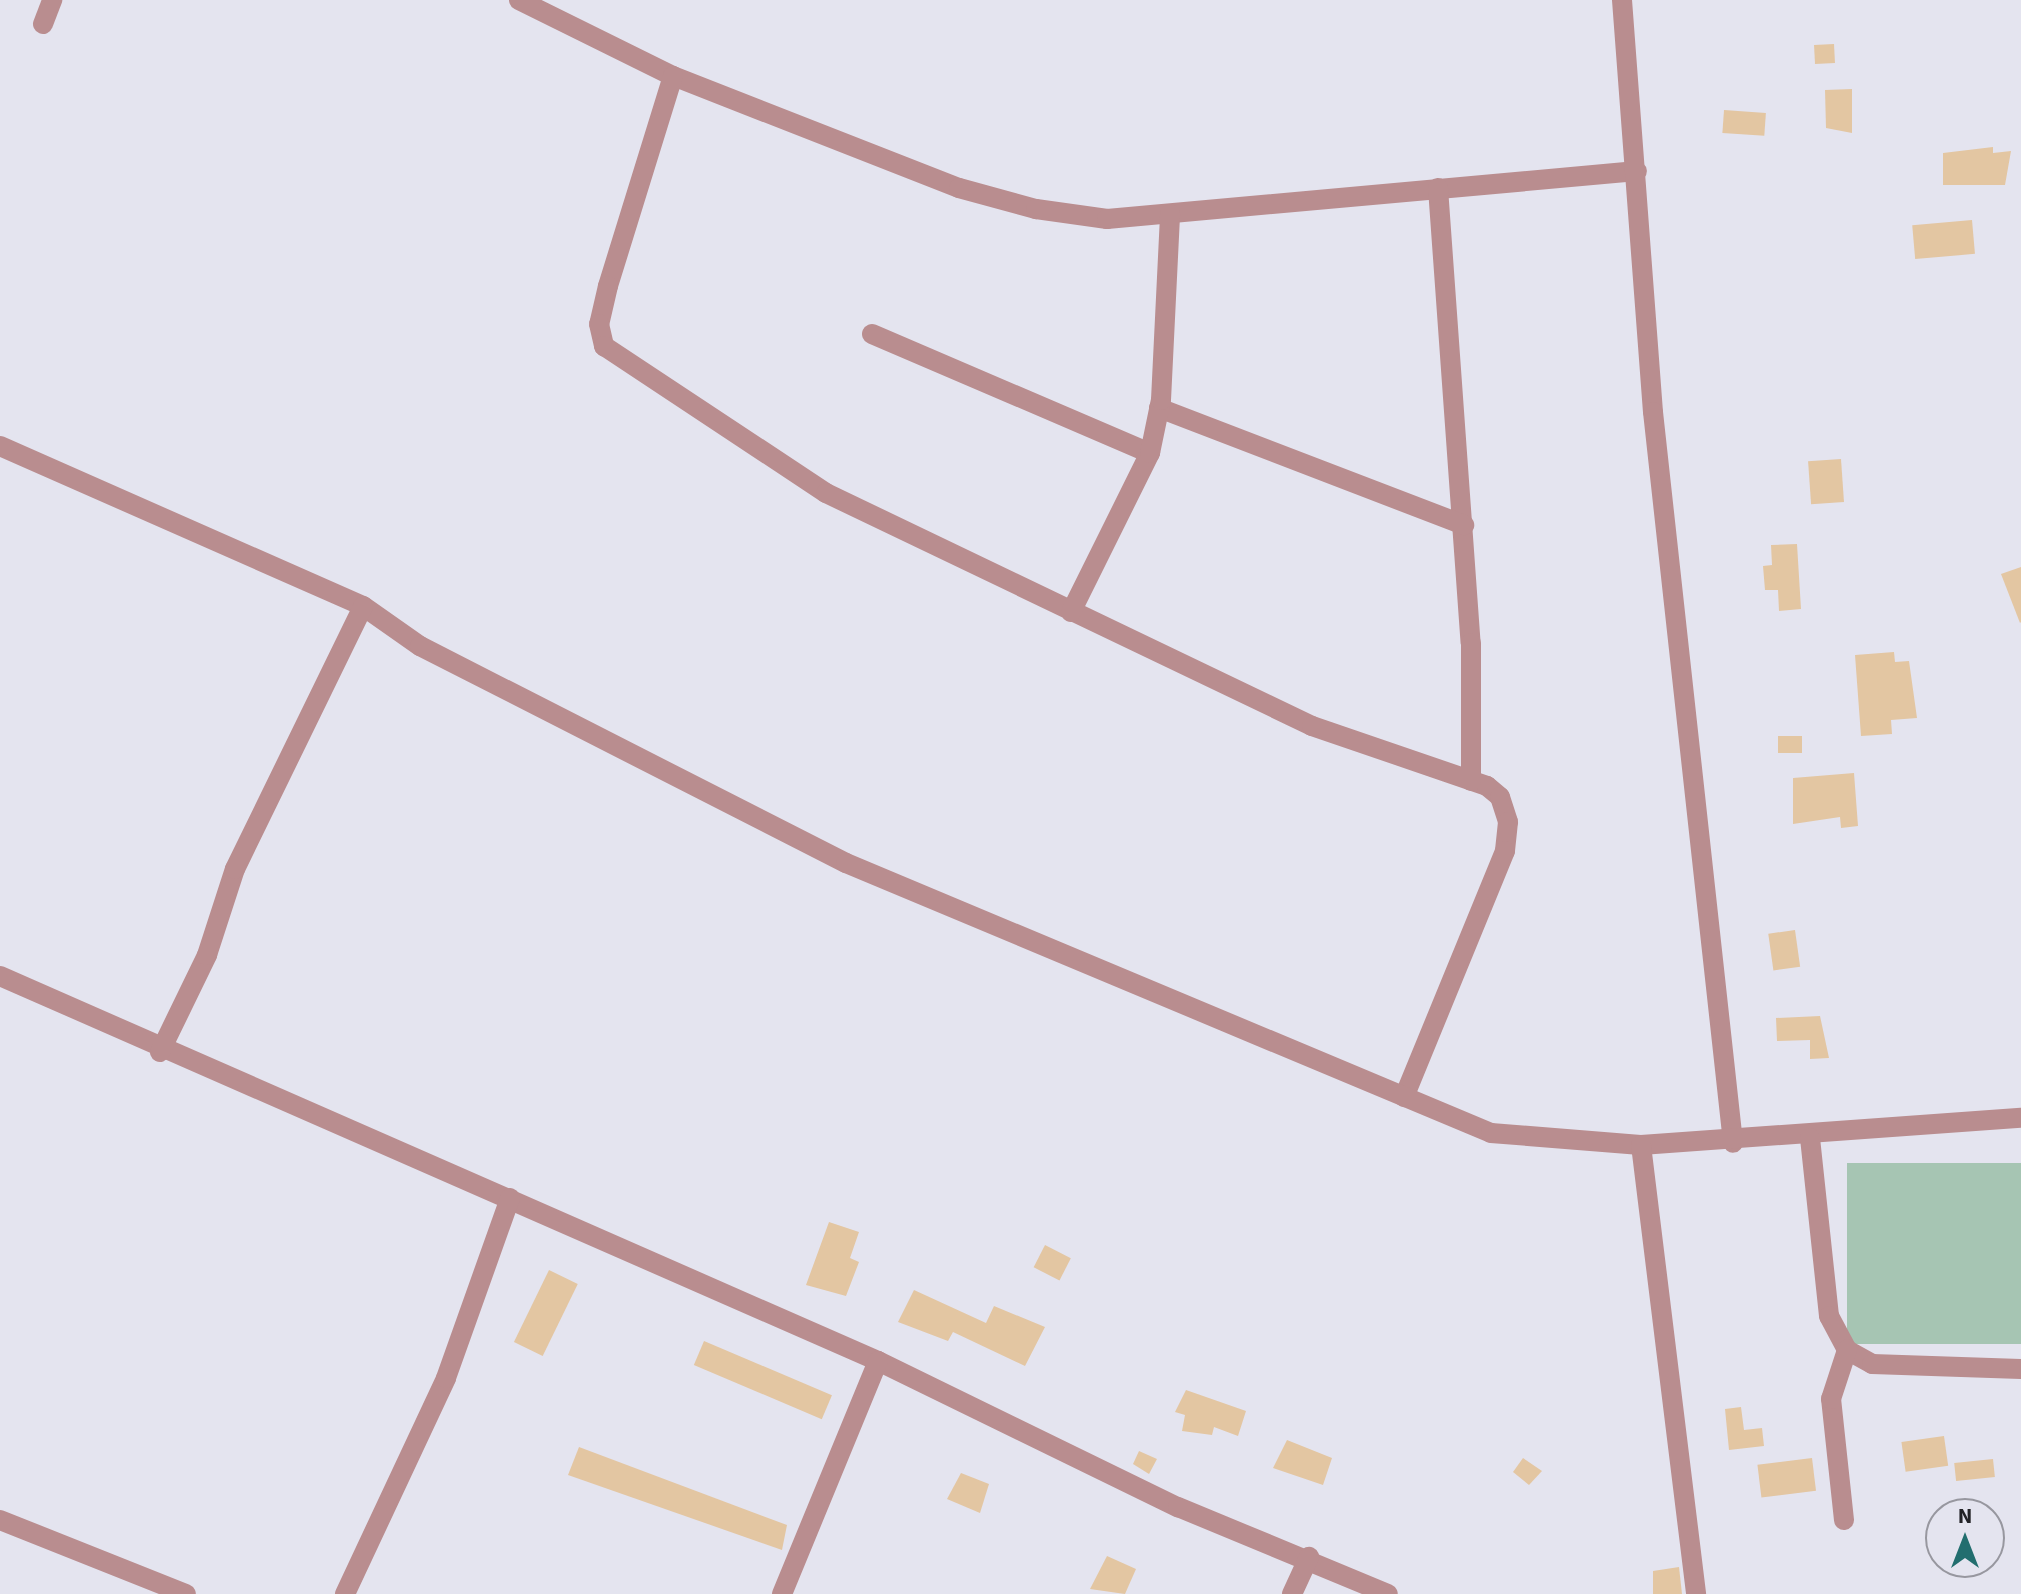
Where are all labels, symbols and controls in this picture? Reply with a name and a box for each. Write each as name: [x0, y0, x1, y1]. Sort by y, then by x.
north arrow: [1925, 1498, 2005, 1578]
text: N: [1958, 1500, 1972, 1532]

